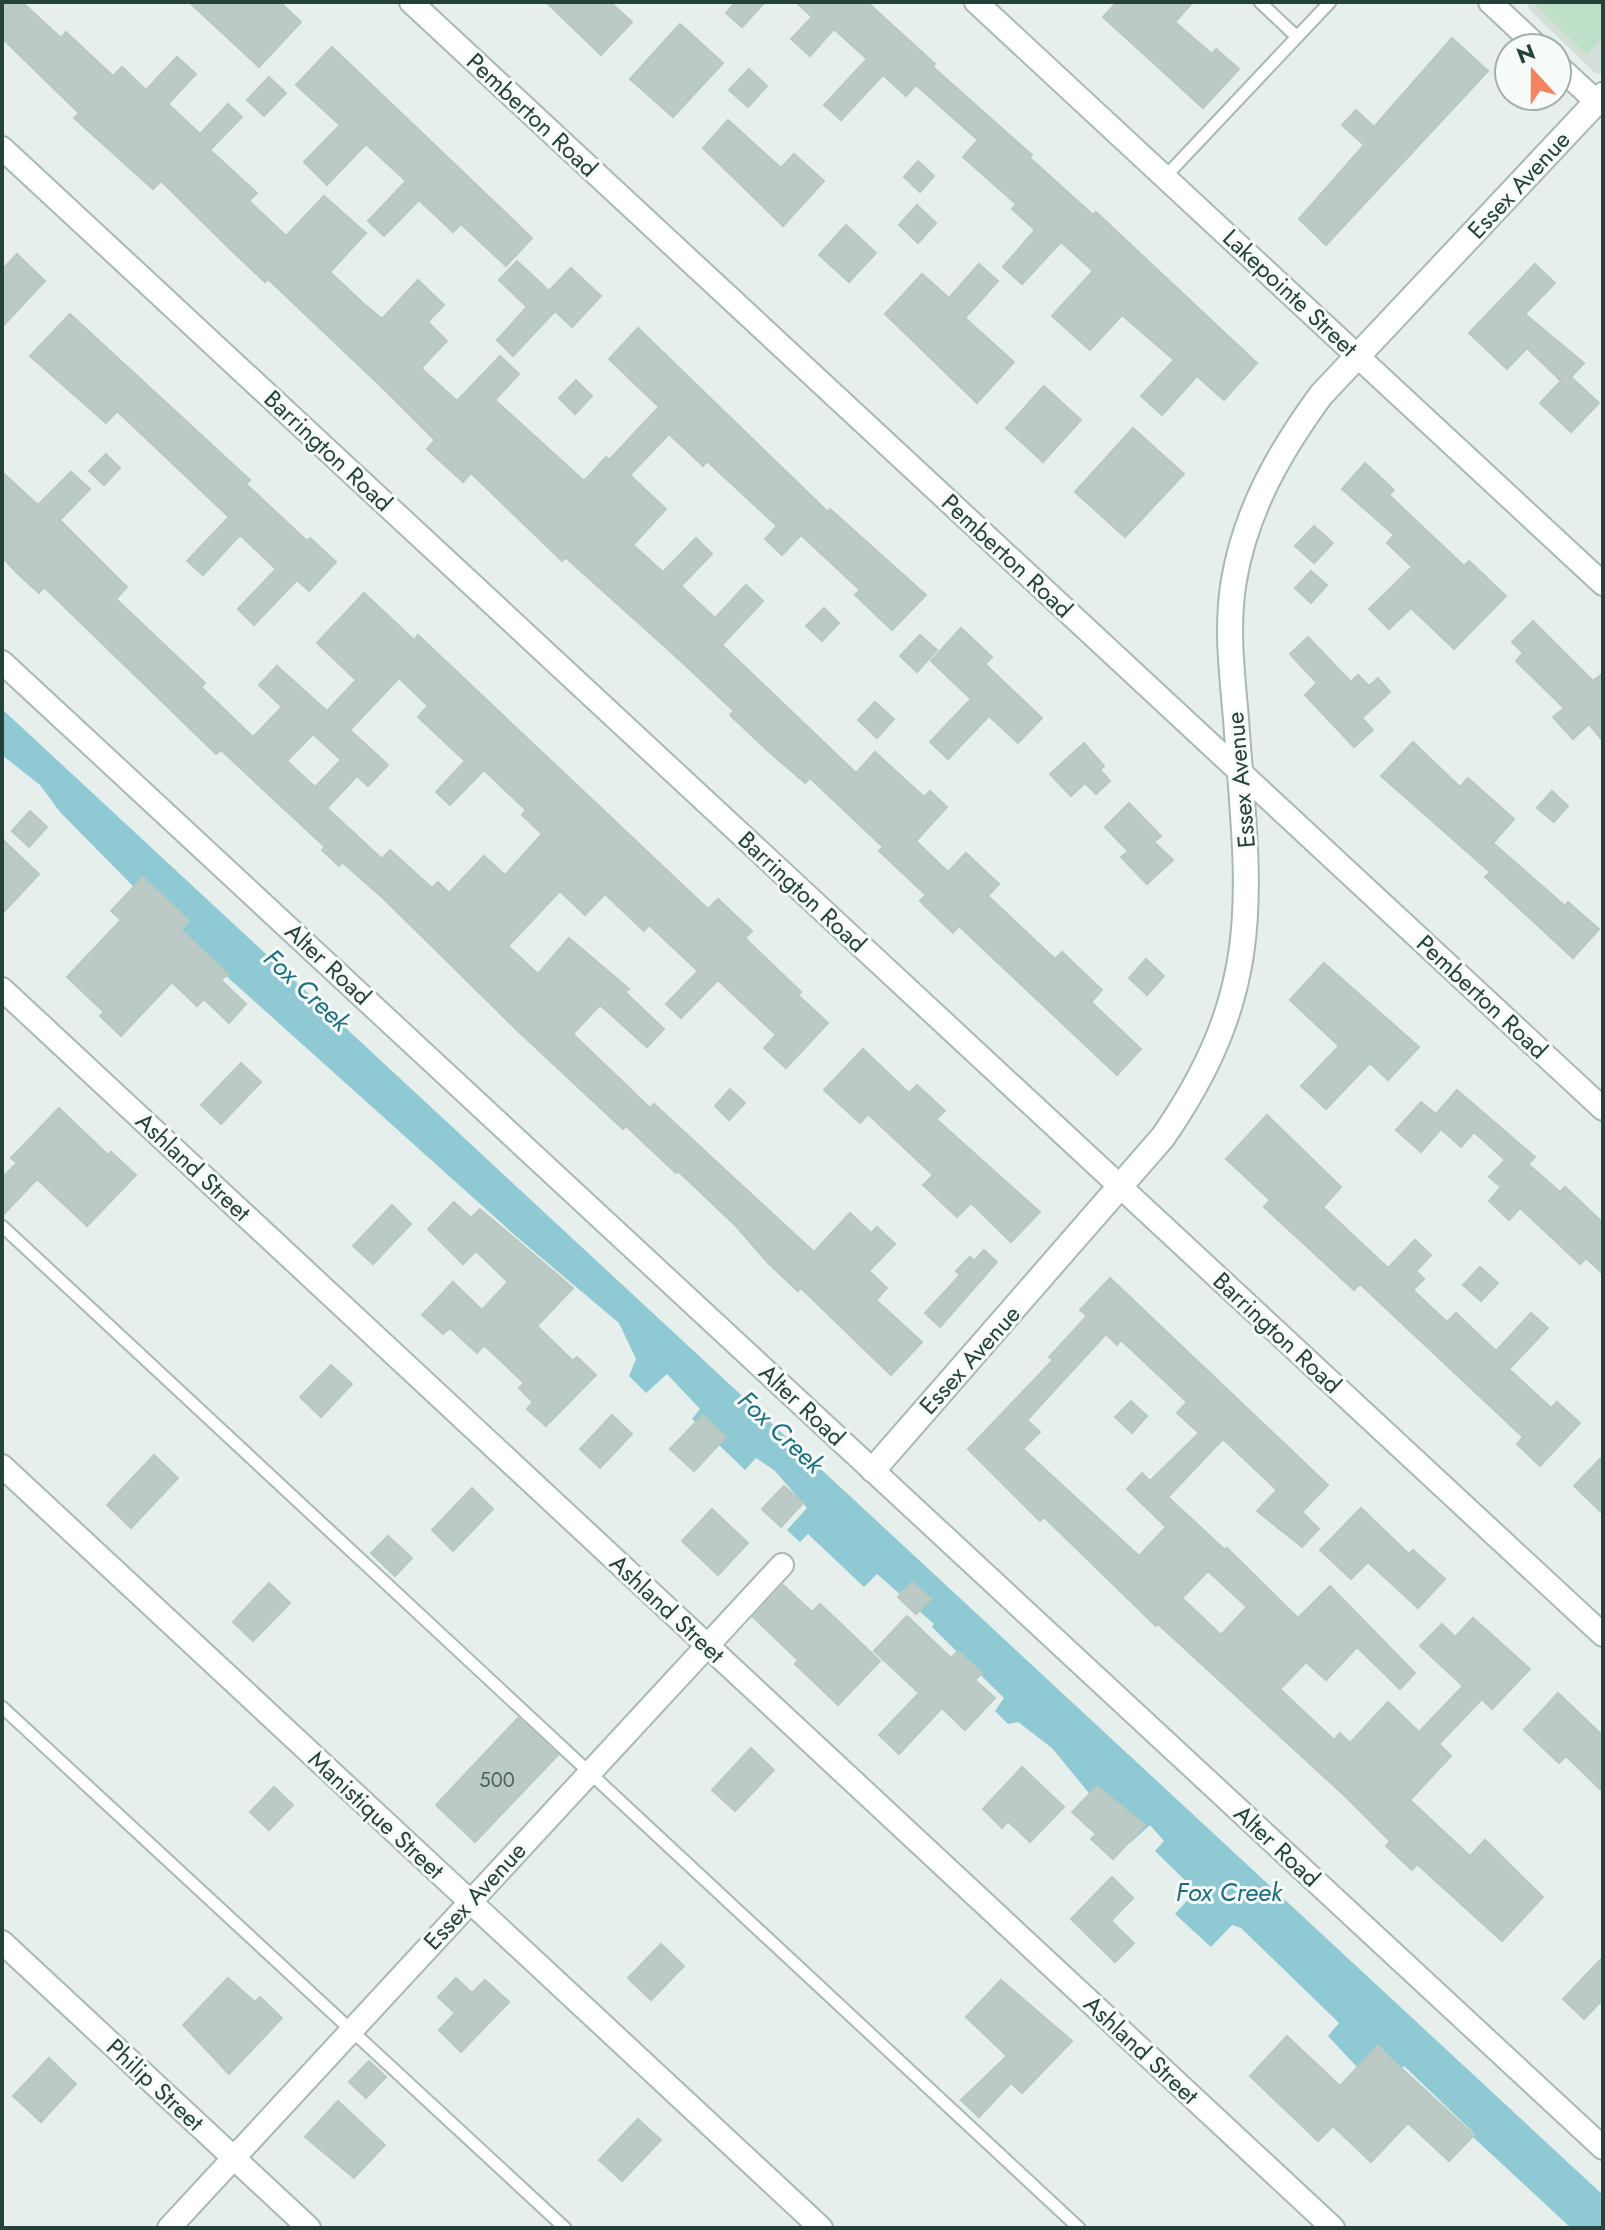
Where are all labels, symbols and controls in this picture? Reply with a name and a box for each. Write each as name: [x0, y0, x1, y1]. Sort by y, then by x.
north arrow: [1493, 32, 1573, 112]
text: N: [1512, 35, 1540, 71]
street label: Pemberton Road: [459, 44, 606, 185]
street label: Essex Avenue: [1459, 123, 1578, 247]
street label: Lakepointe Street: [1215, 221, 1366, 365]
street label: Barrington Road: [256, 382, 400, 519]
street label: Pemberton Road: [934, 485, 1081, 626]
street label: Essex Avenue: [1217, 710, 1264, 850]
street label: Barrington Road: [730, 823, 874, 960]
street label: Alter Road: [277, 914, 379, 1013]
street label: Pemberton Road: [1409, 926, 1556, 1067]
water label: Fox Creek: [255, 940, 360, 1041]
street label: Ashland Street: [128, 1104, 259, 1229]
street label: Barrington Road: [1205, 1264, 1349, 1401]
street label: Essex Avenue: [911, 1297, 1028, 1422]
street label: Alter Road: [751, 1355, 853, 1454]
water label: Fox Creek: [729, 1382, 834, 1483]
street label: Ashland Street: [602, 1546, 733, 1671]
street label: Manistique Street: [301, 1742, 452, 1887]
house number: 500: [479, 1766, 515, 1795]
street label: Alter Road: [1226, 1796, 1328, 1895]
street label: Essex Avenue: [415, 1834, 534, 1958]
water label: Fox Creek: [1176, 1873, 1284, 1911]
street label: Ashland Street: [1076, 1987, 1207, 2112]
street label: Philip Street: [99, 2030, 212, 2139]

